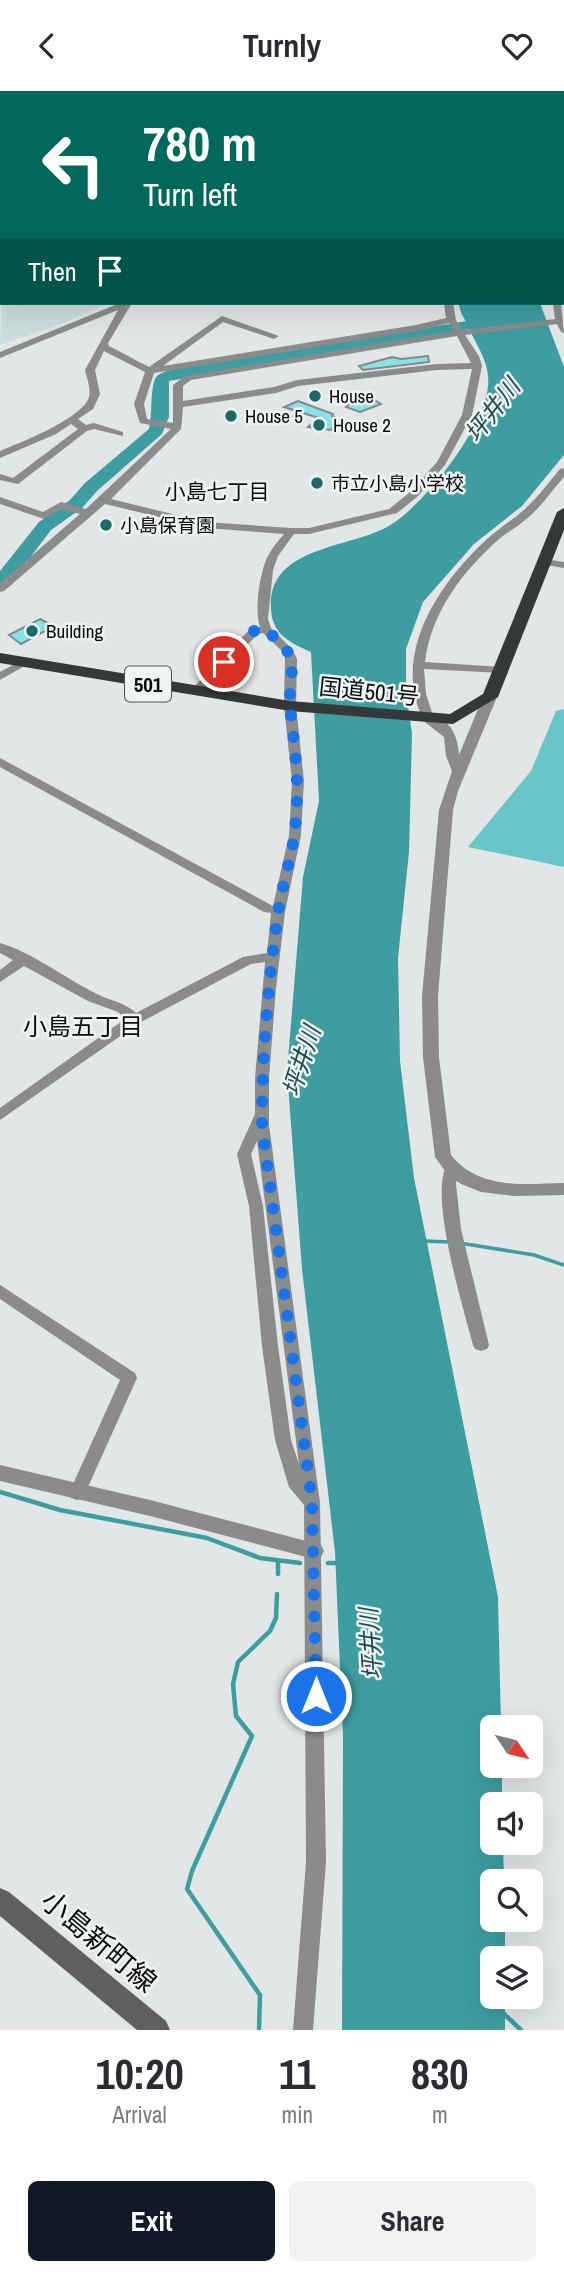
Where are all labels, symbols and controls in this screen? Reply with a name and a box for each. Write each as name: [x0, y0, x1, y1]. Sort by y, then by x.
text: Turnly: [243, 24, 321, 67]
icon: back: [28, 27, 66, 65]
icon: heart: [498, 27, 536, 65]
text: 780 m: [143, 110, 257, 176]
icon: left: [28, 119, 119, 210]
text: Turn left: [143, 173, 237, 216]
icon: arrive: [91, 252, 129, 290]
text: Then: [28, 254, 77, 289]
water label: 坪井川: [457, 369, 529, 448]
place label: House: [329, 383, 374, 409]
marker: House: [307, 388, 323, 404]
place label: House 5: [245, 403, 303, 429]
marker: House 5: [223, 408, 239, 424]
place label: House 2: [333, 412, 391, 438]
marker: House 2: [311, 417, 327, 433]
place label: 市立小島小学校: [331, 470, 464, 496]
marker: 市立小島小学校: [309, 475, 325, 491]
district label: 小島七丁目: [165, 477, 270, 506]
place label: 小島保育園: [120, 512, 215, 538]
marker: 小島保育園: [98, 517, 114, 533]
place label: Building: [46, 618, 104, 644]
marker: Building: [24, 623, 40, 639]
pin: [194, 632, 254, 692]
icon: arrive: [205, 643, 243, 681]
road number: 501: [125, 667, 171, 701]
street label: 国道501号: [317, 670, 421, 712]
district label: 小島五丁目: [23, 1010, 143, 1042]
water label: 坪井川: [275, 1019, 328, 1100]
water label: 坪井川: [351, 1604, 388, 1681]
position arrow: [279, 1659, 353, 1733]
north arrow: [480, 1715, 542, 1778]
map controls: [480, 1715, 543, 2009]
button: sound: [480, 1792, 543, 1855]
button: search: [480, 1869, 543, 1932]
street label: 小島新町線: [33, 1881, 165, 2001]
button: layers: [480, 1946, 543, 2009]
text: 10:20: [96, 2046, 184, 2102]
text: 11: [279, 2046, 316, 2102]
text: 830: [411, 2046, 468, 2102]
text: Arrival: [112, 2099, 167, 2130]
text: min: [282, 2099, 313, 2130]
text: m: [432, 2099, 448, 2130]
button: Exit: [28, 2181, 275, 2261]
button: Share: [289, 2181, 536, 2261]

